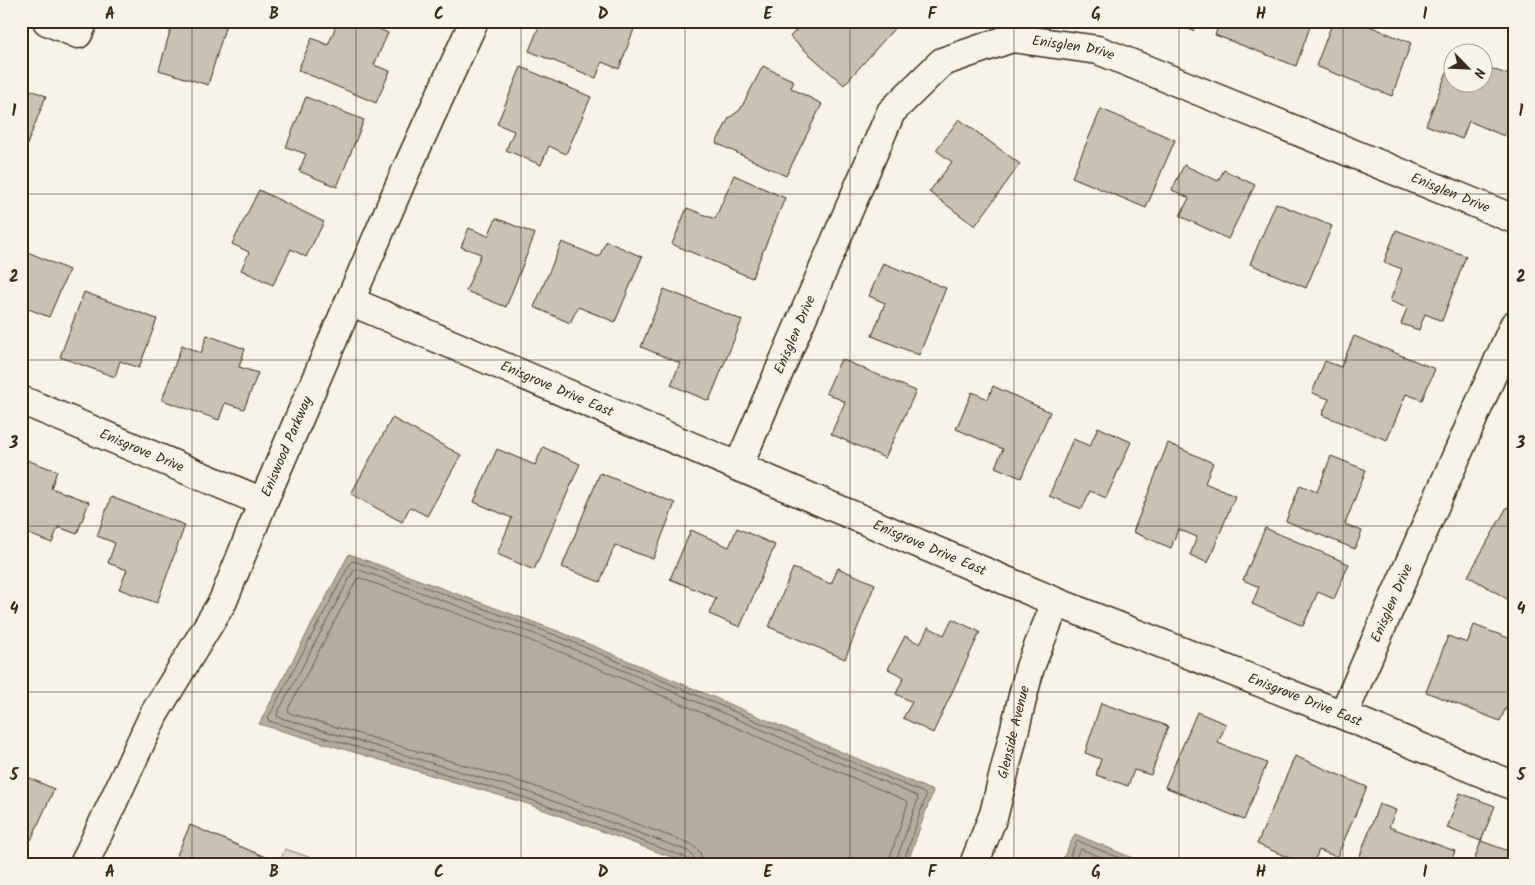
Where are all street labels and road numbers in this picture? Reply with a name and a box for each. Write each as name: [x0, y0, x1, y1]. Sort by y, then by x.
street label: Enisglen Drive: [1030, 30, 1119, 67]
street label: Enisglen Drive: [1407, 167, 1494, 219]
street label: Enisglen Drive: [768, 291, 822, 378]
street label: Enisgrove Drive East: [497, 355, 618, 423]
street label: Eniswood Parkway: [255, 392, 319, 500]
street label: Enisgrove Drive: [96, 423, 188, 479]
street label: Enisgrove Drive East: [869, 514, 990, 582]
street label: Enisglen Drive: [1365, 560, 1419, 646]
street label: Enisgrove Drive East: [1244, 668, 1366, 733]
street label: Glenside Avenue: [992, 683, 1036, 781]

